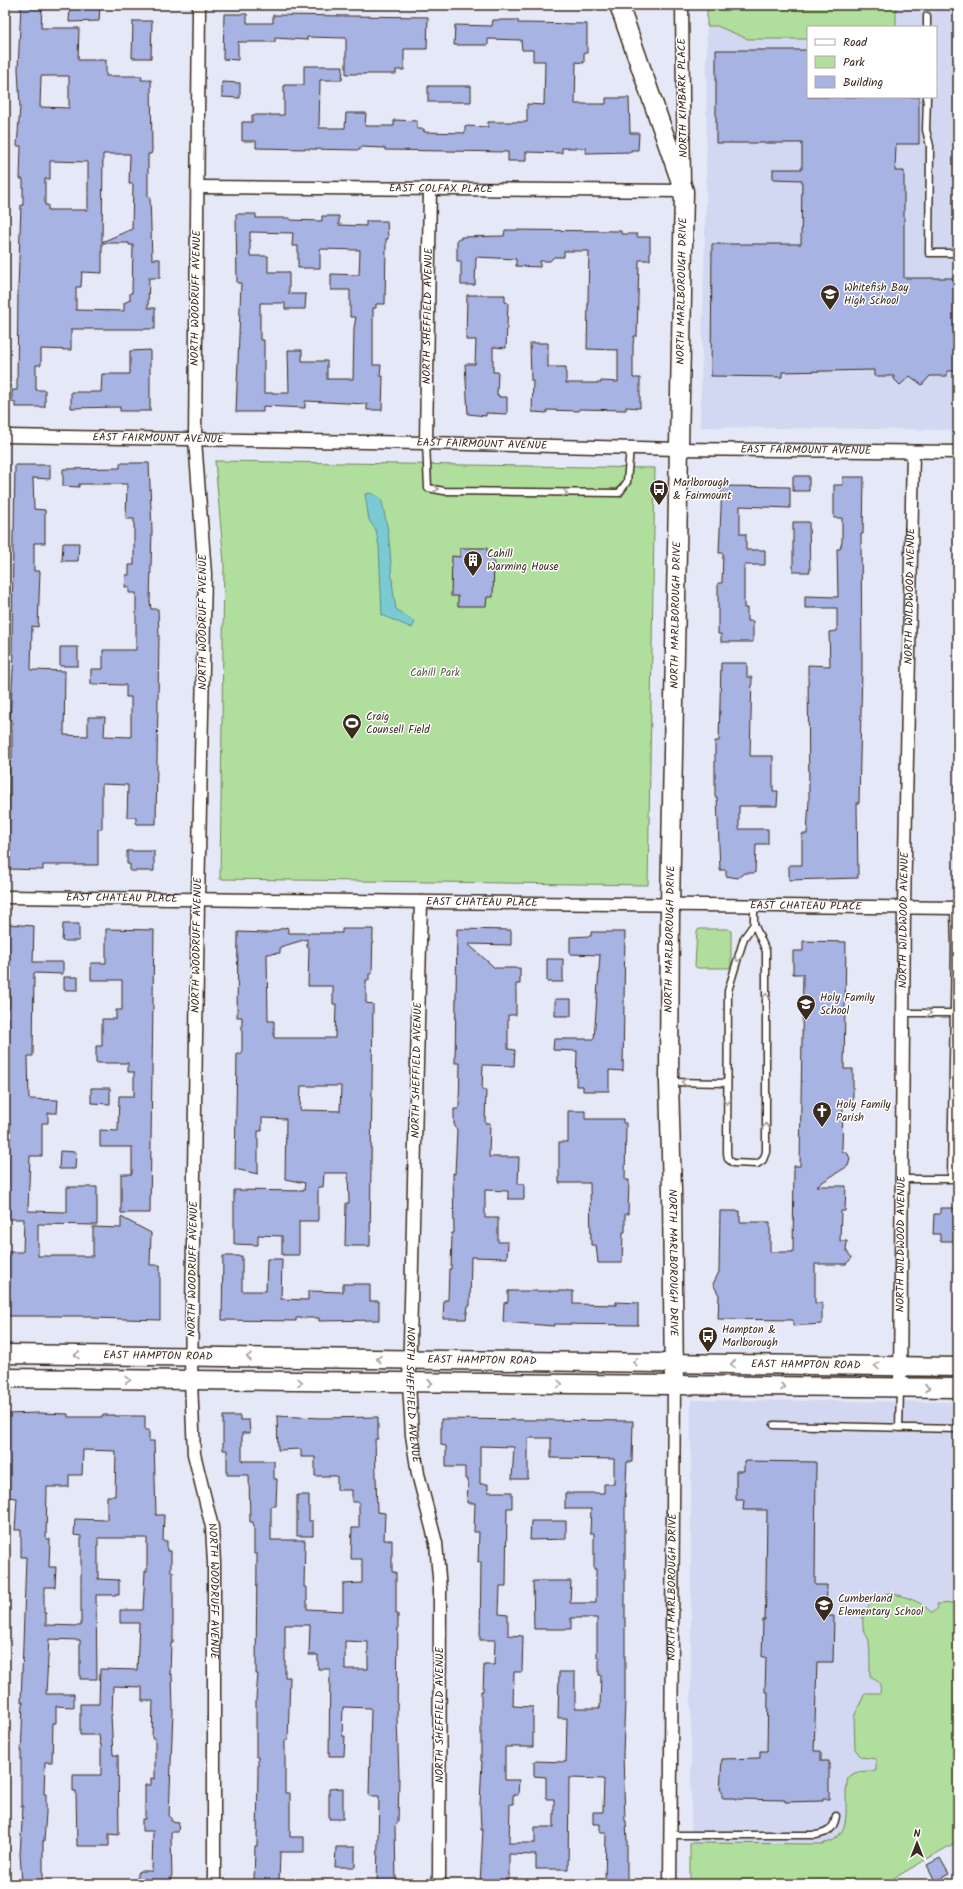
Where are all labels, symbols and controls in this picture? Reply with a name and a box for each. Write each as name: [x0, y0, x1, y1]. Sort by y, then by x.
legend: [807, 26, 937, 98]
text: Road: [843, 33, 868, 52]
street label: NORTH KIMBARK PLACE: [673, 37, 693, 158]
text: Park: [843, 53, 865, 72]
text: Building: [843, 73, 883, 92]
street label: EAST COLFAX PLACE: [389, 180, 494, 198]
street label: NORTH MARLBOROUGH DRIVE: [672, 217, 692, 365]
street label: NORTH WOODRUFF AVENUE: [186, 229, 206, 366]
street label: NORTH SHEFFIELD AVENUE: [418, 247, 438, 384]
place label: Whitefish Bay High School: [844, 279, 909, 310]
school or university icon: Whitefish Bay High School: [819, 283, 841, 311]
street label: EAST FAIRMOUNT AVENUE: [92, 428, 224, 449]
street label: EAST FAIRMOUNT AVENUE: [416, 434, 548, 455]
street label: EAST FAIRMOUNT AVENUE: [740, 441, 872, 460]
place label: Marlborough & Fairmount: [673, 474, 732, 505]
bus stop icon: Marlborough & Fairmount: [648, 478, 670, 506]
one-way arrow: [432, 485, 439, 493]
one-way arrow: [562, 489, 568, 497]
street label: NORTH WILDWOOD AVENUE: [900, 527, 921, 665]
street label: NORTH MARLBOROUGH DRIVE: [666, 541, 686, 689]
place label: Cahill Warming House: [487, 545, 559, 576]
building icon: Cahill Warming House: [462, 549, 484, 577]
street label: NORTH WOODRUFF AVENUE: [194, 554, 212, 690]
park label: Cahill Park: [410, 664, 461, 682]
place label: Craig Counsell Field: [366, 708, 430, 739]
sports icon: Craig Counsell Field: [341, 712, 363, 740]
street label: NORTH WILDWOOD AVENUE: [894, 851, 914, 988]
street label: NORTH MARLBOROUGH DRIVE: [660, 865, 680, 1013]
street label: NORTH WOODRUFF AVENUE: [187, 876, 207, 1013]
street label: EAST CHATEAU PLACE: [66, 889, 179, 908]
street label: EAST CHATEAU PLACE: [426, 893, 538, 912]
street label: EAST CHATEAU PLACE: [750, 897, 862, 916]
one-way arrow: [734, 955, 743, 962]
place label: Holy Family School: [820, 989, 876, 1020]
one-way arrow: [762, 993, 770, 999]
school or university icon: Holy Family School: [795, 993, 817, 1021]
street label: NORTH SHEFFIELD AVENUE: [407, 1001, 427, 1138]
one-way arrow: [926, 1009, 932, 1017]
one-way arrow: [681, 1078, 687, 1086]
place label: Holy Family Parish: [836, 1096, 892, 1127]
one-way arrow: [723, 1099, 731, 1105]
church icon: Holy Family Parish: [811, 1100, 833, 1128]
one-way arrow: [762, 1123, 770, 1129]
street label: NORTH WILDWOOD AVENUE: [892, 1175, 911, 1312]
street label: NORTH MARLBOROUGH DRIVE: [663, 1189, 682, 1337]
street label: NORTH WOODRUFF AVENUE: [183, 1200, 203, 1337]
place label: Hampton & Marlborough: [722, 1321, 778, 1352]
bus stop icon: Hampton & Marlborough: [697, 1325, 719, 1353]
street label: NORTH SHEFFIELD AVENUE: [400, 1326, 425, 1465]
street label: EAST HAMPTON ROAD: [103, 1346, 213, 1366]
one-way arrow: [74, 1351, 80, 1359]
street label: EAST HAMPTON ROAD: [427, 1351, 537, 1370]
one-way arrow: [246, 1353, 252, 1361]
one-way arrow: [376, 1355, 382, 1363]
street label: EAST HAMPTON ROAD: [751, 1355, 861, 1375]
one-way arrow: [632, 1358, 638, 1366]
one-way arrow: [730, 1360, 736, 1368]
one-way arrow: [874, 1362, 880, 1371]
one-way arrow: [125, 1376, 131, 1384]
one-way arrow: [297, 1378, 303, 1386]
one-way arrow: [427, 1379, 433, 1387]
one-way arrow: [557, 1380, 563, 1389]
one-way arrow: [780, 1383, 786, 1391]
one-way arrow: [924, 1384, 930, 1392]
street label: NORTH MARLBOROUGH DRIVE: [663, 1513, 682, 1661]
street label: NORTH WOODRUFF AVENUE: [202, 1521, 223, 1660]
place label: Cumberland Elementary School: [838, 1590, 924, 1621]
school or university icon: Cumberland Elementary School: [813, 1594, 835, 1622]
street label: NORTH SHEFFIELD AVENUE: [431, 1646, 449, 1783]
north arrow: [897, 1823, 937, 1863]
text: N: [914, 1825, 921, 1843]

